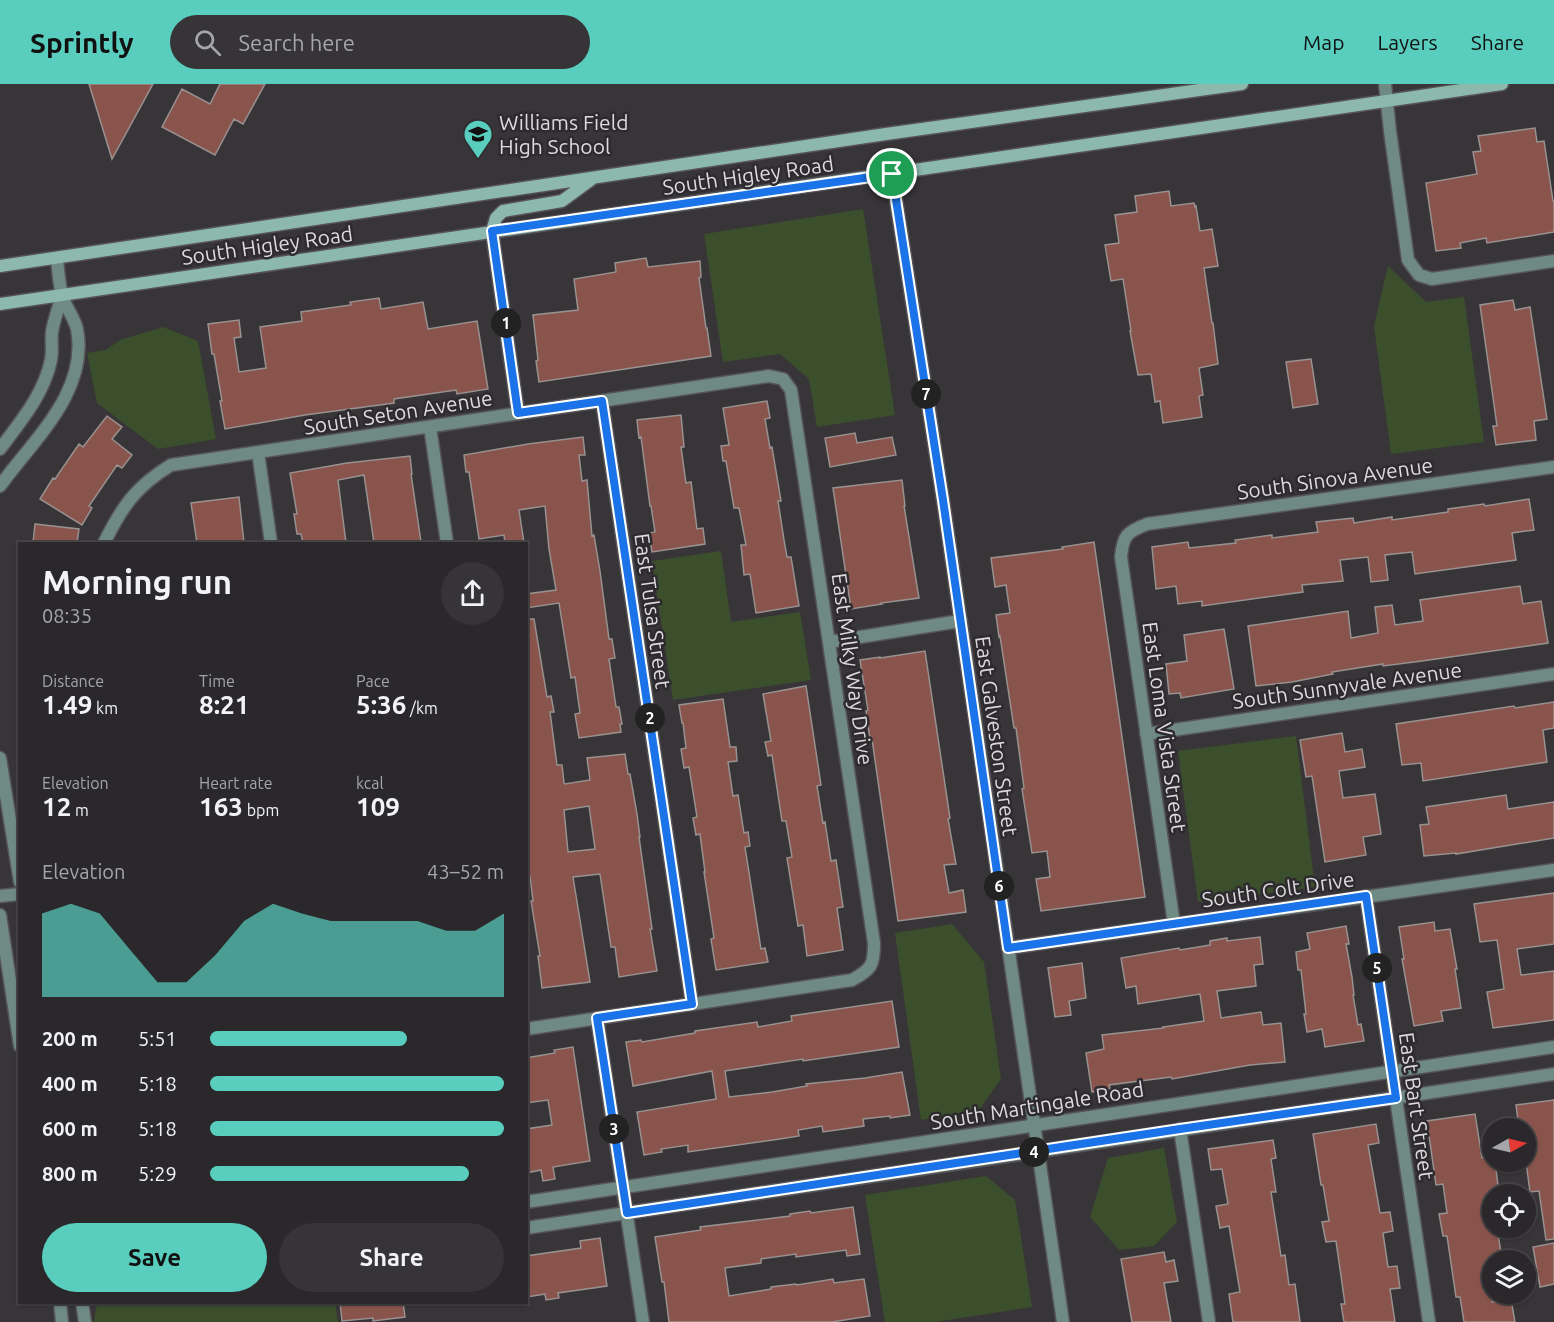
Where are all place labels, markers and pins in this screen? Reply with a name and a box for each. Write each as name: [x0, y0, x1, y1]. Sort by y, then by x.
place label: Williams Field High School: [499, 110, 628, 158]
school or university icon: Williams Field High School: [462, 118, 494, 160]
pin: [866, 148, 917, 199]
pin: 1: [491, 308, 521, 338]
pin: 7: [911, 379, 941, 409]
pin: 2: [635, 703, 665, 733]
pin: 6: [984, 871, 1014, 901]
pin: 5: [1362, 953, 1392, 983]
pin: 3: [599, 1114, 629, 1144]
pin: 4: [1019, 1137, 1049, 1167]

